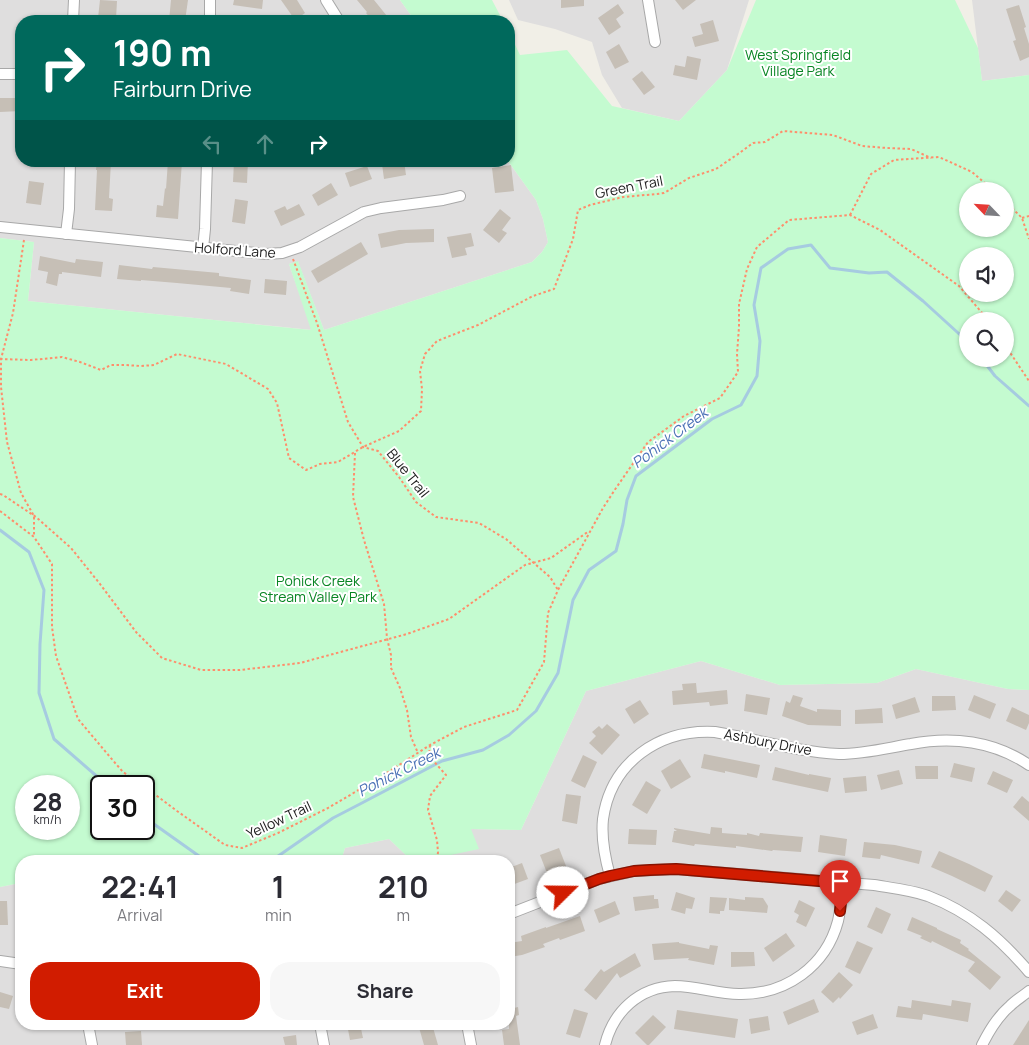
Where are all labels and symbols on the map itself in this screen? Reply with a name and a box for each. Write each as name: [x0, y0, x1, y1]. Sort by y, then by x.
park label: West Springfield Village Park: [745, 45, 851, 80]
street label: Green Trail: [593, 171, 664, 202]
north arrow: [959, 182, 1014, 238]
street label: Holford Lane: [194, 237, 276, 262]
water label: Pohick Creek: [627, 401, 714, 473]
street label: Blue Trail: [383, 444, 434, 501]
park label: Pohick Creek Stream Valley Park: [259, 571, 378, 606]
street label: Ashbury Drive: [723, 724, 814, 759]
water label: Pohick Creek: [354, 741, 446, 801]
speed limit sign: 30: [90, 775, 155, 840]
street label: Yellow Trail: [243, 796, 314, 843]
pin: [819, 860, 861, 911]
position arrow: [536, 866, 588, 918]

